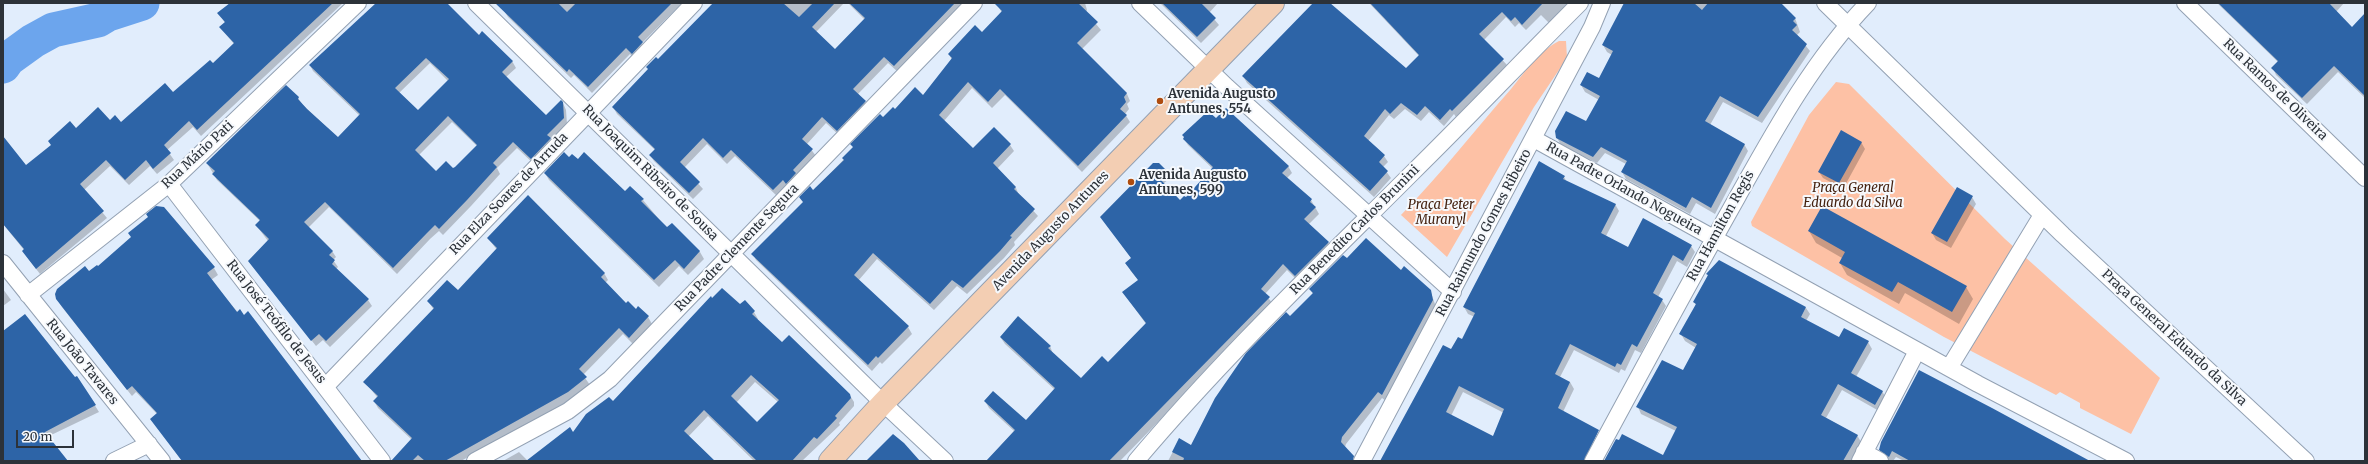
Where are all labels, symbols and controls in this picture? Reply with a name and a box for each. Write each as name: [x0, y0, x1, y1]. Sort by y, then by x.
street label: Rua Ramos de Oliveira: [2220, 36, 2330, 144]
place label: Avenida Augusto Antunes, 554: [1168, 86, 1276, 117]
marker: Avenida Augusto Antunes, 554: [1155, 96, 1165, 106]
street label: Rua Joaquim Ribeiro de Sousa: [579, 102, 721, 244]
street label: Rua Mário Pati: [159, 118, 237, 192]
street label: Rua Elza Soares de Arruda: [447, 130, 571, 258]
street label: Rua Padre Orlando Nogueira: [1543, 140, 1705, 238]
street label: Rua Raimundo Gomes Ribeiro: [1433, 147, 1535, 319]
street label: Rua Benedito Carlos Brunini: [1287, 162, 1423, 298]
place label: Avenida Augusto Antunes, 599: [1139, 167, 1247, 198]
street label: Avenida Augusto Antunes: [990, 168, 1112, 294]
street label: Rua Hamilton Regis: [1684, 168, 1758, 284]
marker: Avenida Augusto Antunes, 599: [1126, 177, 1136, 187]
park label: Praça General Eduardo da Silva: [1803, 180, 1903, 211]
street label: Rua Padre Clemente Segura: [672, 181, 802, 315]
park label: Praça Peter Muranyl: [1408, 197, 1474, 228]
street label: Rua José Teófilo de Jesus: [223, 257, 329, 387]
street label: Praça General Eduardo da Silva: [2098, 267, 2250, 409]
street label: Rua João Tavares: [43, 316, 121, 408]
scale bar: [18, 422, 76, 448]
text: 20 m: [23, 429, 52, 444]

